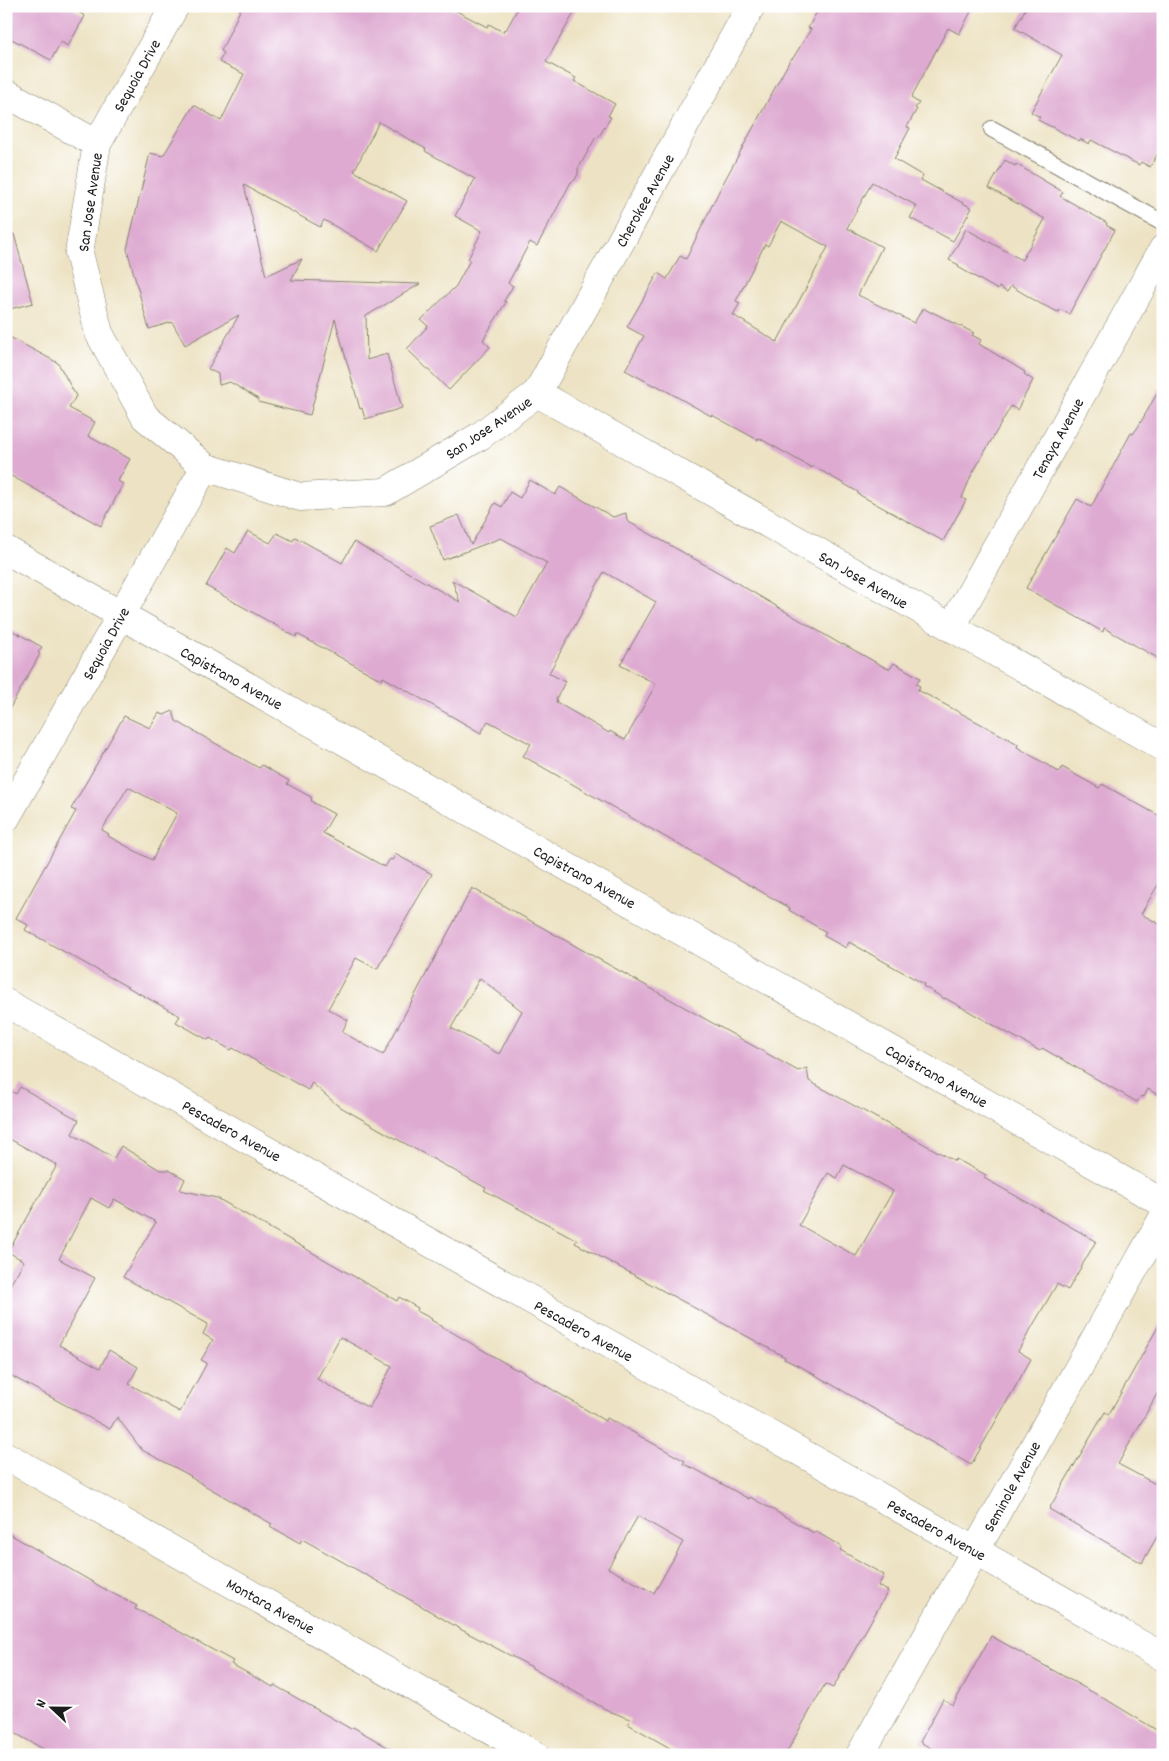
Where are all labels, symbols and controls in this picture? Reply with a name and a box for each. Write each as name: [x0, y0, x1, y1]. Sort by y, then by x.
street label: Sequoia Drive: [109, 36, 168, 117]
street label: Cherokee Avenue: [611, 150, 681, 252]
street label: San Jose Avenue: [73, 151, 110, 253]
street label: San Jose Avenue: [442, 392, 537, 467]
street label: Tenaya Avenue: [1027, 394, 1091, 484]
street label: San Jose Avenue: [814, 546, 912, 616]
street label: Sequoia Drive: [78, 604, 137, 685]
street label: Capistrano Avenue: [175, 642, 286, 717]
street label: Capistrano Avenue: [528, 841, 639, 916]
street label: Capistrano Avenue: [880, 1040, 991, 1115]
street label: Pescadero Avenue: [177, 1095, 284, 1169]
street label: Pescadero Avenue: [529, 1295, 636, 1369]
street label: Seminole Avenue: [979, 1438, 1048, 1537]
street label: Pescadero Avenue: [882, 1494, 989, 1568]
street label: Montara Avenue: [221, 1573, 318, 1641]
north arrow: [28, 1684, 78, 1734]
text: N: [31, 1697, 52, 1711]

